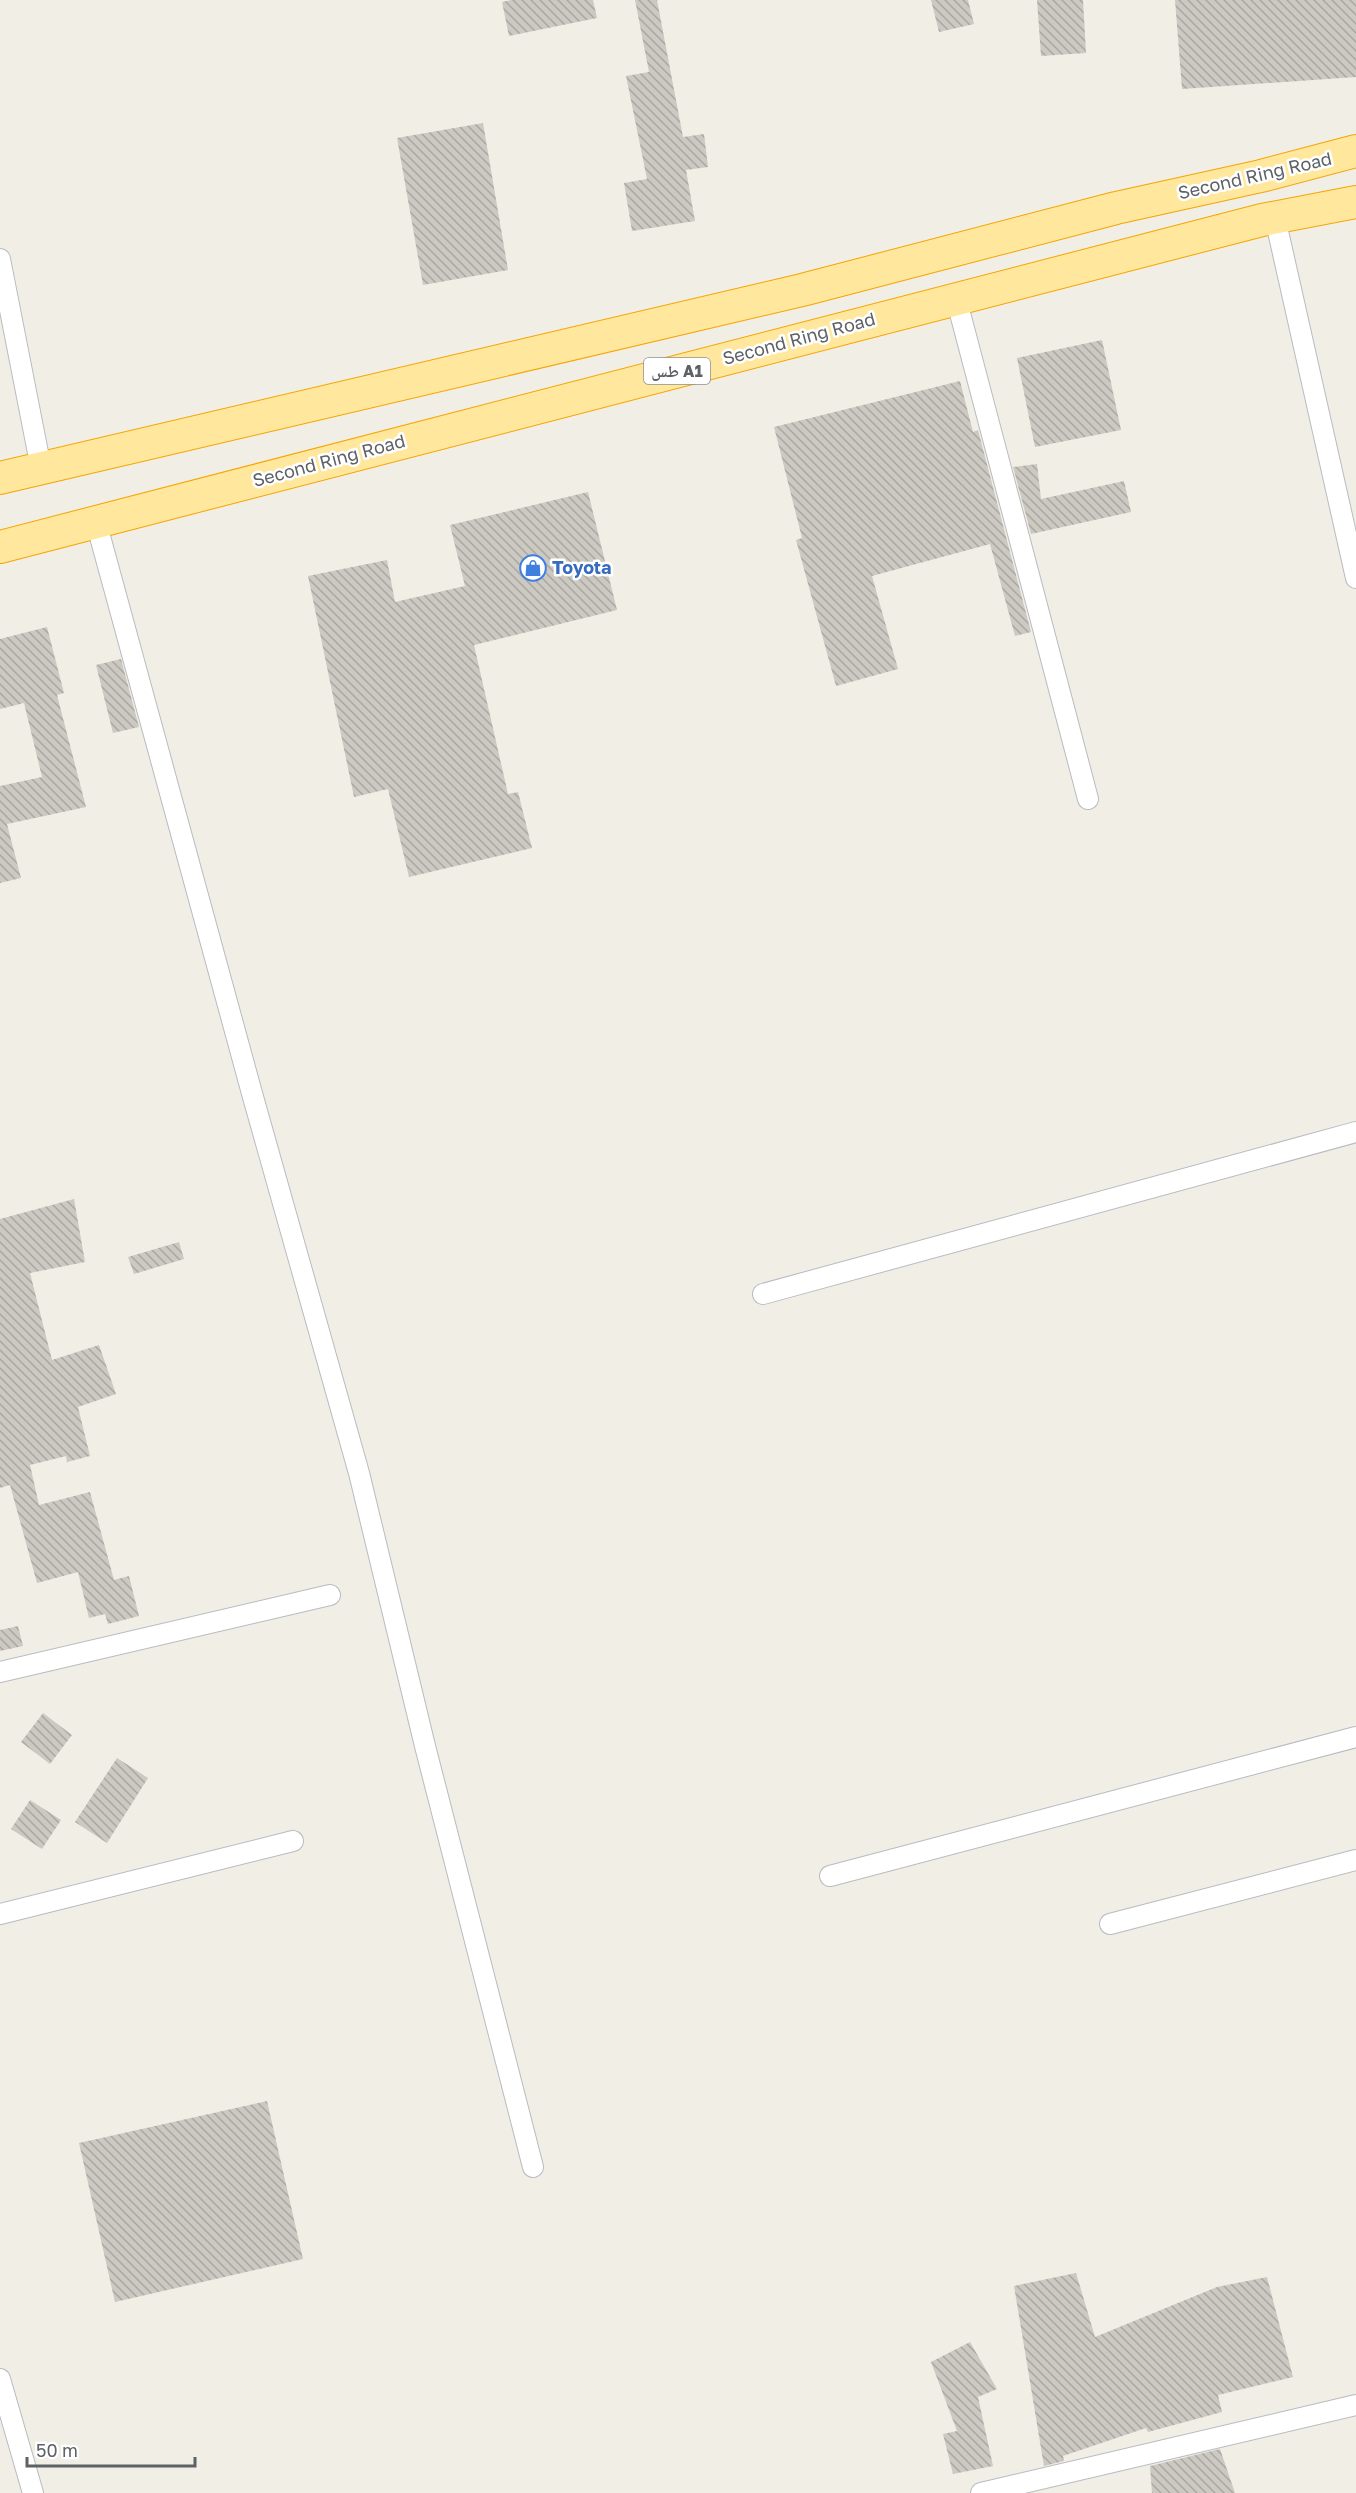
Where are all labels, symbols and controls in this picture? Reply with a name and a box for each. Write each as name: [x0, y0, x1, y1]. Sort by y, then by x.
street label: Second Ring Road: [1176, 147, 1334, 203]
street label: Second Ring Road: [720, 307, 877, 369]
road number: طس A1: [644, 358, 710, 384]
street label: Second Ring Road: [250, 429, 407, 491]
shop icon: Toyota: [518, 553, 548, 583]
place label: Toyota: [552, 556, 611, 578]
scale bar: [27, 2430, 195, 2468]
text: 50 m: [36, 2439, 78, 2461]

